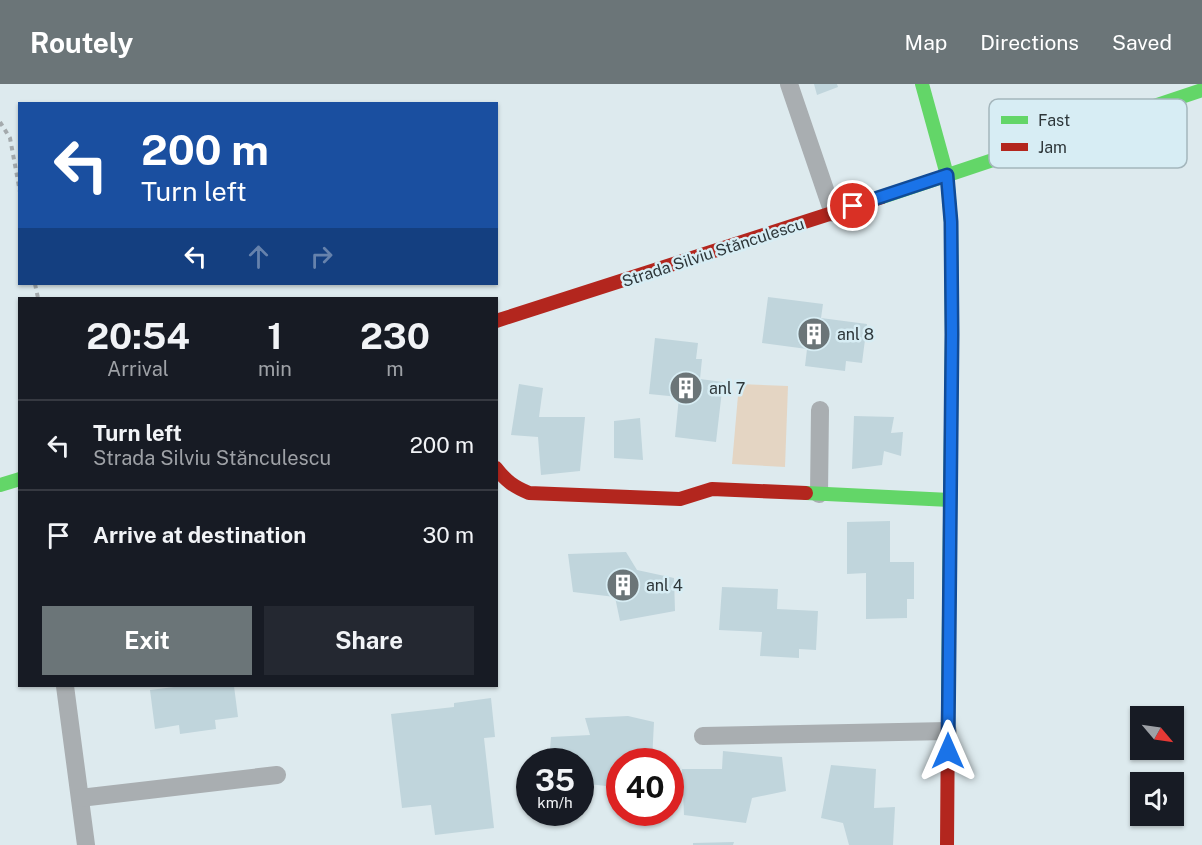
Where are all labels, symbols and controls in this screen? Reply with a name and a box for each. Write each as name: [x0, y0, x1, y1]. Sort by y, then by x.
text: Routely: [30, 26, 133, 59]
text: Map: [905, 30, 947, 55]
text: Directions: [980, 30, 1079, 55]
text: Saved: [1112, 30, 1172, 55]
legend: [989, 99, 1187, 168]
text: Fast: [1038, 111, 1070, 130]
text: 200 m: [141, 125, 269, 174]
icon: left: [42, 126, 120, 204]
text: Jam: [1038, 138, 1067, 157]
text: Turn left: [141, 175, 247, 207]
pin: [827, 180, 878, 231]
icon: arrive: [836, 189, 869, 222]
street label: Strada Silviu Stănculescu: [620, 214, 807, 291]
icon: left: [179, 240, 212, 273]
icon: ahead: [242, 240, 275, 273]
icon: right: [305, 240, 338, 273]
text: 20:54: [86, 315, 190, 357]
text: 1: [267, 315, 283, 357]
text: 230: [360, 315, 430, 357]
building icon: anl 8: [796, 316, 832, 352]
place label: anl 8: [837, 325, 874, 344]
text: Arrival: [107, 357, 169, 381]
text: min: [258, 357, 292, 381]
text: m: [386, 357, 404, 381]
building icon: anl 7: [668, 370, 704, 406]
place label: anl 7: [709, 379, 745, 398]
text: Turn left: [93, 420, 182, 446]
icon: left: [42, 429, 75, 462]
text: 200 m: [410, 432, 474, 458]
text: Strada Silviu Stănculescu: [93, 446, 331, 470]
icon: arrive: [42, 519, 75, 552]
text: Arrive at destination: [93, 522, 306, 548]
text: 30 m: [422, 522, 474, 548]
building icon: anl 4: [605, 567, 641, 603]
place label: anl 4: [646, 576, 683, 595]
button: Exit: [42, 606, 252, 675]
button: Share: [264, 606, 474, 675]
north arrow: [1130, 706, 1184, 760]
map controls: [1130, 706, 1184, 826]
position arrow: [916, 719, 980, 783]
speed limit sign: 40: [606, 748, 684, 826]
text: 35: [535, 762, 575, 798]
button: sound: [1130, 772, 1184, 826]
text: km/h: [537, 794, 573, 811]

